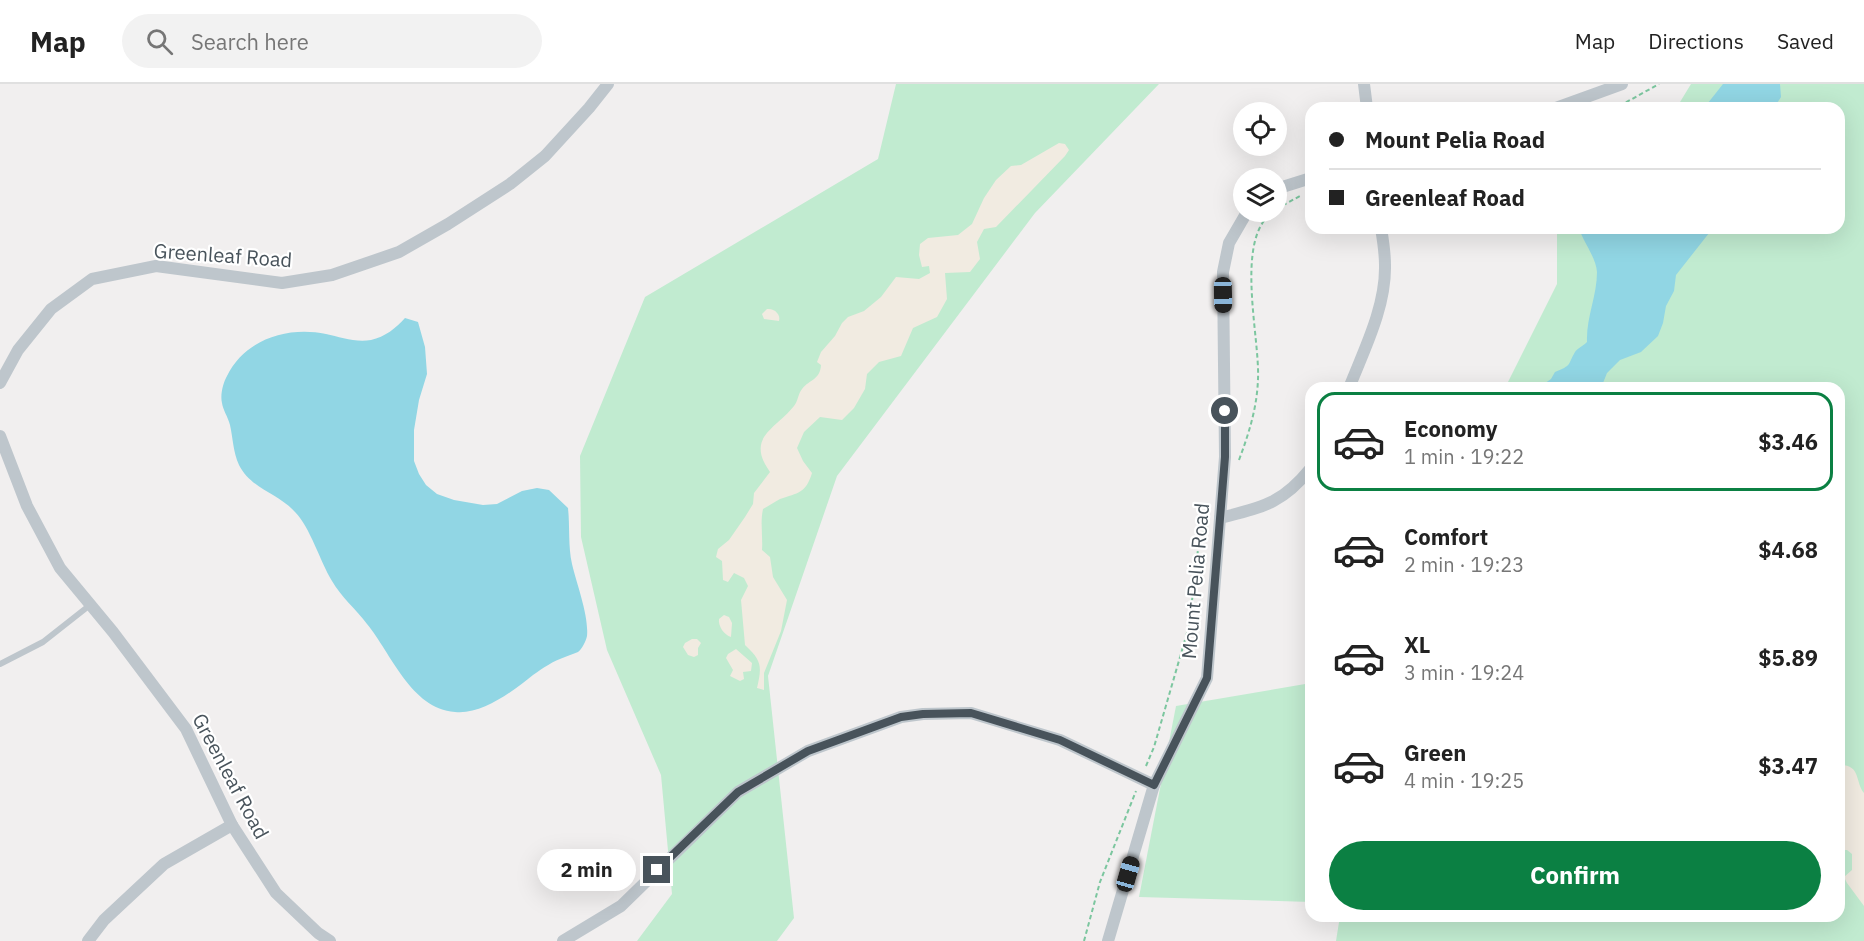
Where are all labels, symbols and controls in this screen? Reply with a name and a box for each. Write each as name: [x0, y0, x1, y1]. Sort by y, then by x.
search box: [122, 14, 542, 68]
text: Map: [30, 23, 86, 60]
icon: search: [143, 25, 176, 58]
text: Search here: [191, 27, 309, 56]
text: Map: [1575, 27, 1615, 55]
text: Directions: [1648, 27, 1744, 55]
text: Saved: [1777, 27, 1834, 55]
map controls: [1233, 102, 1287, 222]
button: locate: [1233, 102, 1287, 156]
text: Mount Pelia Road: [1365, 125, 1545, 154]
button: layers: [1233, 168, 1287, 222]
text: Greenleaf Road: [1365, 183, 1525, 212]
street label: Greenleaf Road: [153, 237, 293, 273]
car: [1214, 277, 1232, 313]
route start: [1211, 397, 1238, 424]
text: Economy: [1404, 414, 1498, 443]
icon: car: [1332, 415, 1386, 469]
text: $3.46: [1758, 427, 1818, 456]
text: 1 min · 19:22: [1404, 443, 1524, 470]
street label: Mount Pelia Road: [1175, 502, 1215, 660]
text: Comfort: [1404, 522, 1488, 551]
icon: car: [1332, 523, 1386, 577]
text: $4.68: [1758, 535, 1818, 564]
text: 2 min · 19:23: [1404, 551, 1524, 578]
text: XL: [1404, 630, 1430, 659]
icon: car: [1332, 631, 1386, 685]
text: $5.89: [1758, 643, 1818, 672]
text: 3 min · 19:24: [1404, 659, 1524, 686]
street label: Greenleaf Road: [187, 708, 275, 844]
text: Green: [1404, 738, 1466, 767]
icon: car: [1332, 739, 1386, 793]
text: $3.47: [1758, 751, 1818, 780]
text: 4 min · 19:25: [1404, 767, 1524, 794]
button: Confirm: [1329, 841, 1821, 910]
callout: 2 min: [537, 849, 636, 891]
car: [1114, 854, 1142, 894]
text: 2 min: [560, 856, 613, 883]
route end: [643, 856, 670, 883]

